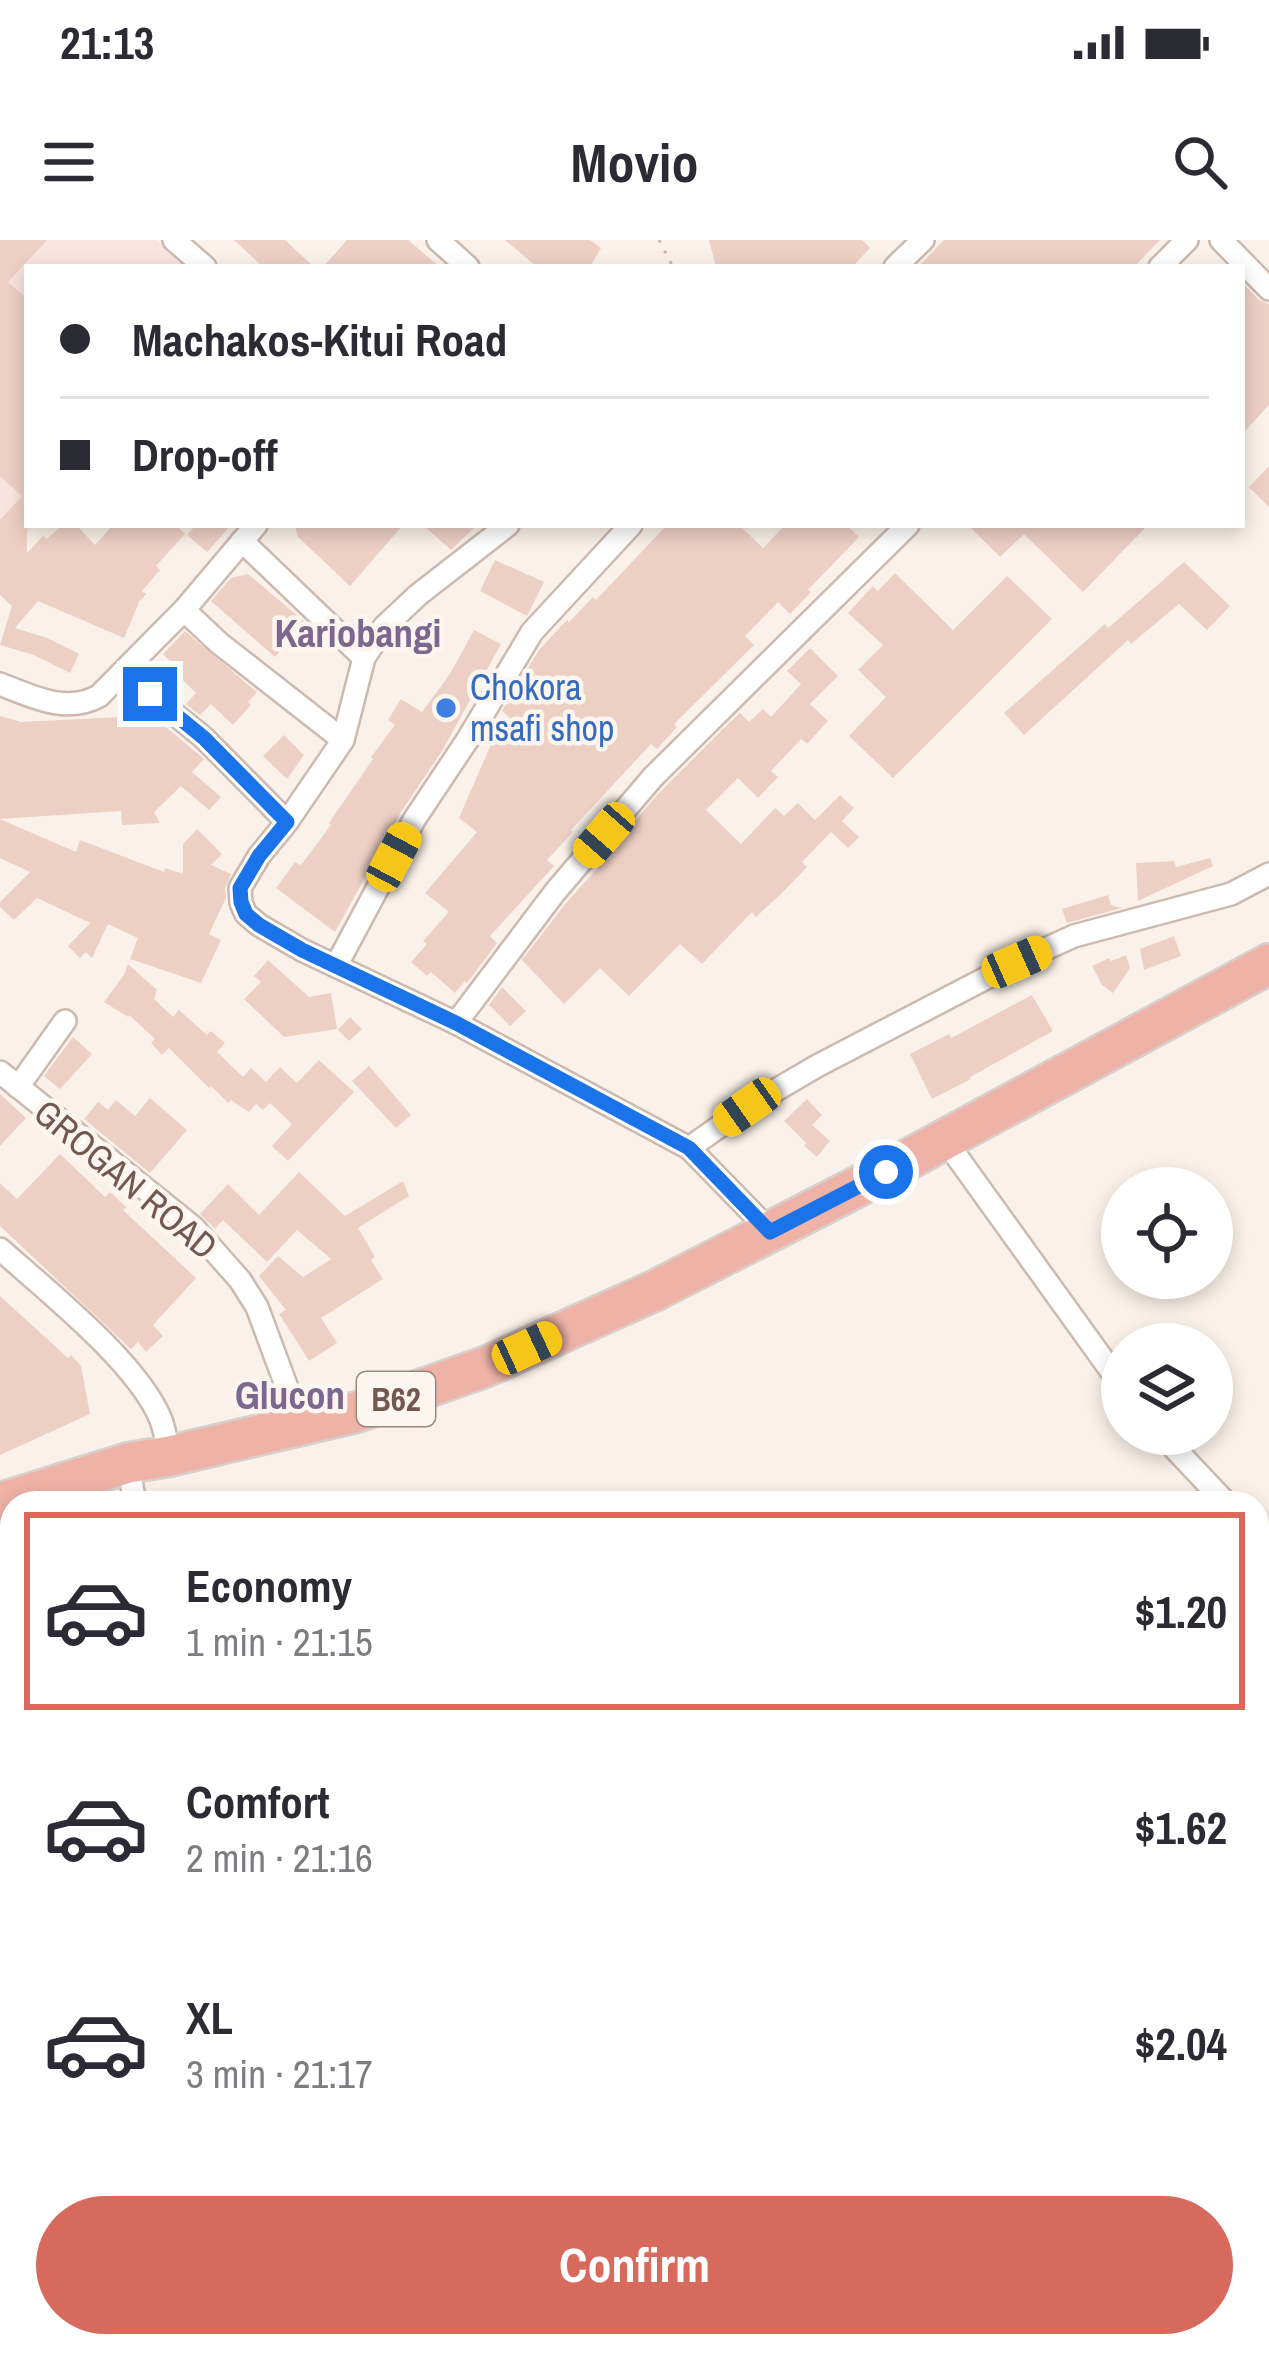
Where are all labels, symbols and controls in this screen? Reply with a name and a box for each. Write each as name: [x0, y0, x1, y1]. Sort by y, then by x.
text: 21:13: [60, 12, 154, 73]
text: Movio: [571, 126, 698, 199]
icon: menu: [36, 129, 102, 195]
icon: search: [1167, 129, 1233, 195]
text: Machakos-Kitui Road: [132, 309, 507, 370]
text: Drop-off: [132, 424, 278, 485]
district label: Kariobangi: [274, 607, 442, 659]
place label: Chokora msafi shop: [470, 663, 614, 752]
route end: [123, 667, 177, 721]
marker: Chokora msafi shop: [433, 695, 459, 721]
car: [567, 796, 641, 874]
car: [361, 817, 427, 897]
car: [977, 931, 1057, 993]
car: [707, 1072, 787, 1142]
street label: GROGAN ROAD: [25, 1088, 227, 1270]
route start: [859, 1145, 913, 1199]
map controls: [1101, 1167, 1233, 1455]
button: locate: [1101, 1167, 1233, 1299]
car: [487, 1316, 567, 1380]
button: layers: [1101, 1323, 1233, 1455]
district label: Glucon: [235, 1369, 345, 1421]
road number: B62: [357, 1372, 435, 1426]
text: Economy: [186, 1555, 352, 1616]
icon: car: [42, 1557, 150, 1665]
text: $1.20: [1135, 1581, 1227, 1642]
text: 1 min · 21:15: [186, 1616, 373, 1668]
text: Comfort: [186, 1771, 329, 1832]
icon: car: [42, 1773, 150, 1881]
text: $1.62: [1135, 1797, 1227, 1858]
text: 2 min · 21:16: [186, 1832, 373, 1884]
text: XL: [186, 1987, 233, 2048]
icon: car: [42, 1989, 150, 2097]
text: $2.04: [1135, 2013, 1227, 2074]
text: 3 min · 21:17: [186, 2048, 373, 2100]
button: Confirm: [36, 2196, 1233, 2334]

